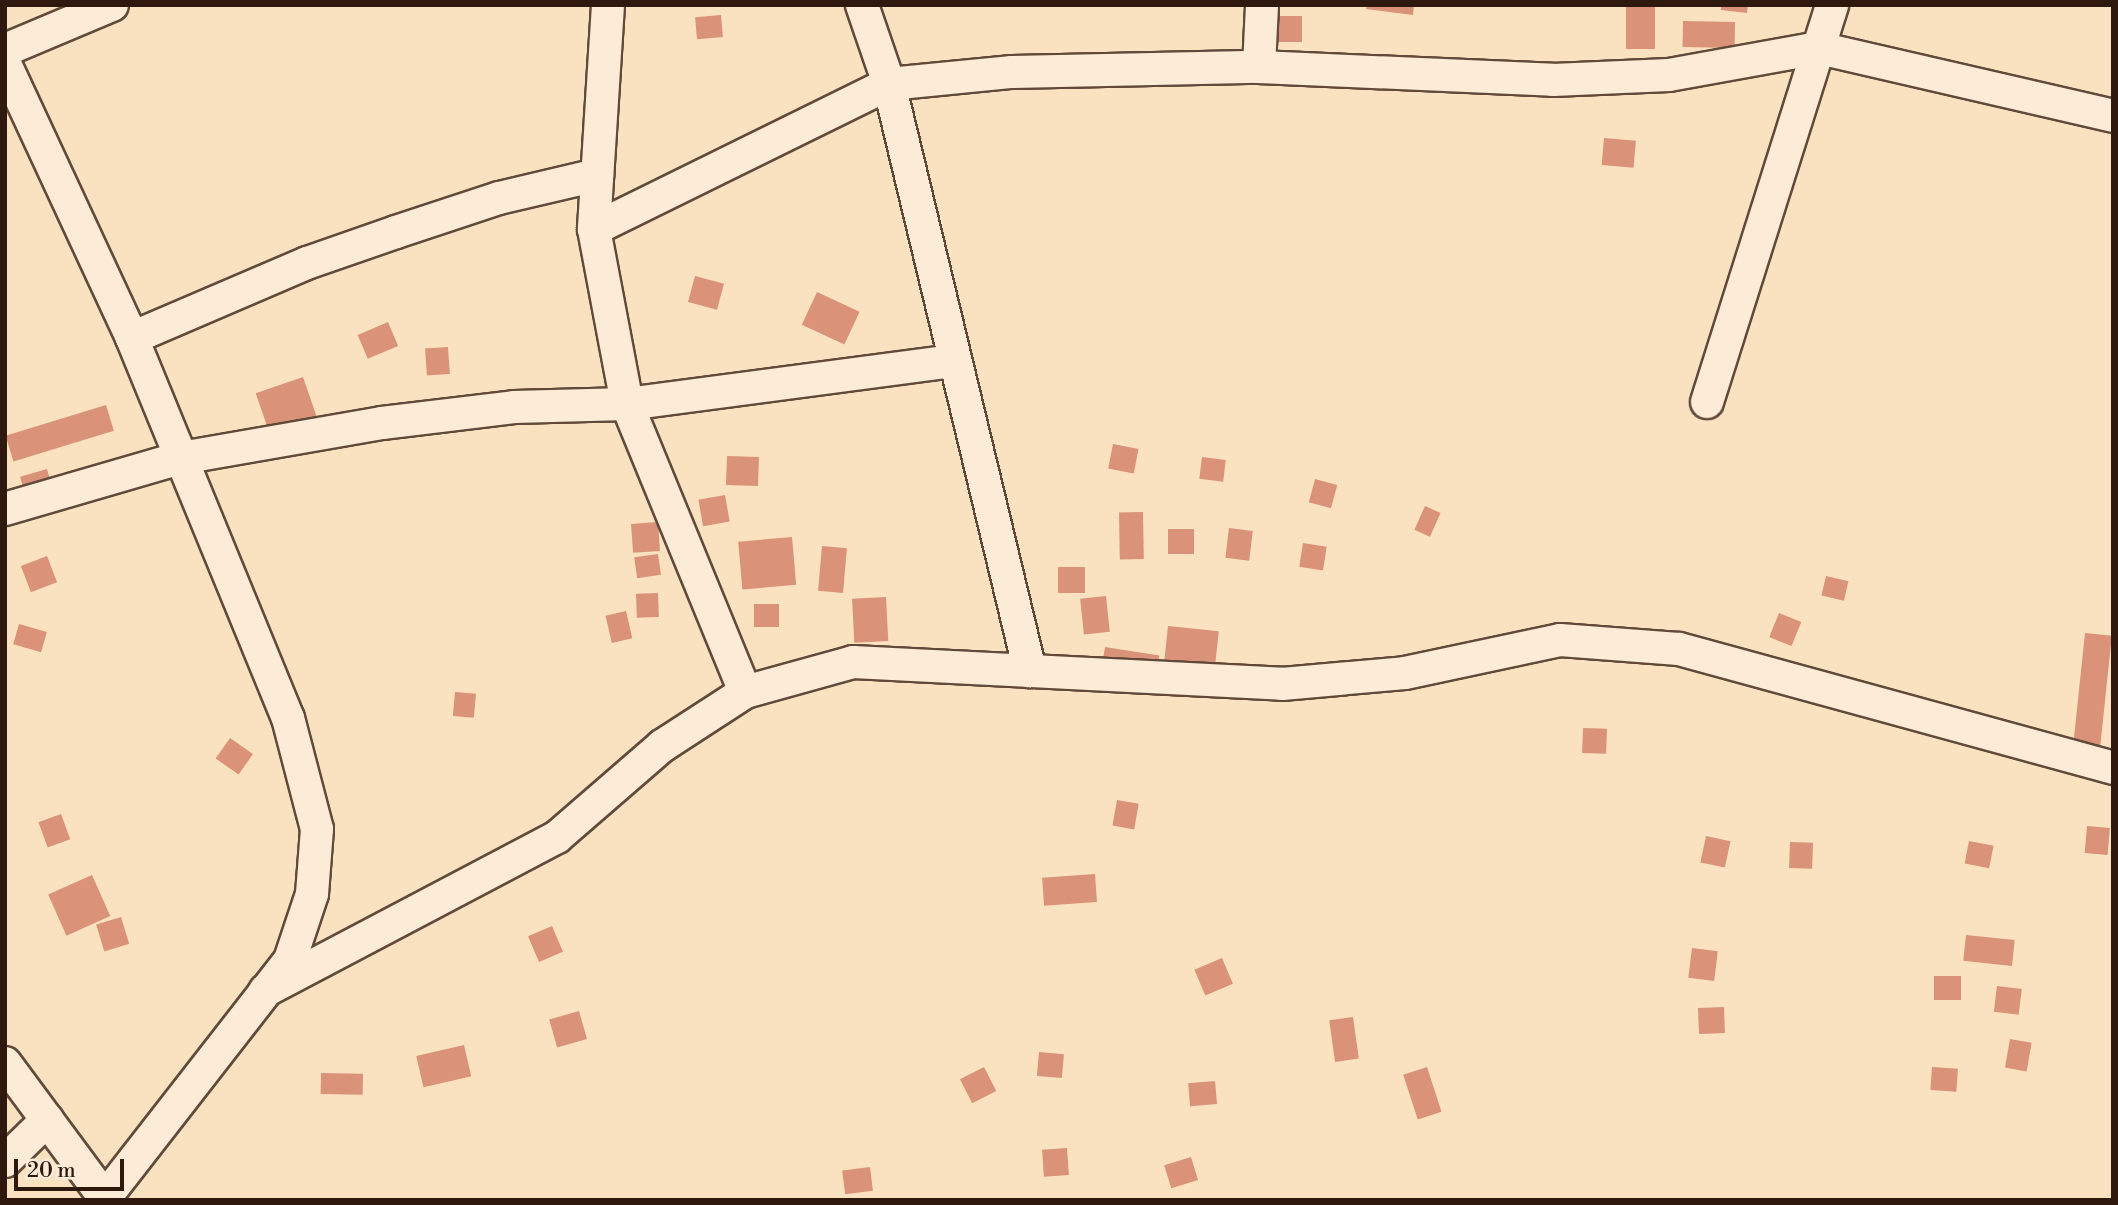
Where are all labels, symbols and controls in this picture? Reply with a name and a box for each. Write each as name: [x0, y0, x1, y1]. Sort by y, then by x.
scale bar: [18, 1146, 128, 1190]
text: 20 m: [27, 1158, 76, 1184]

